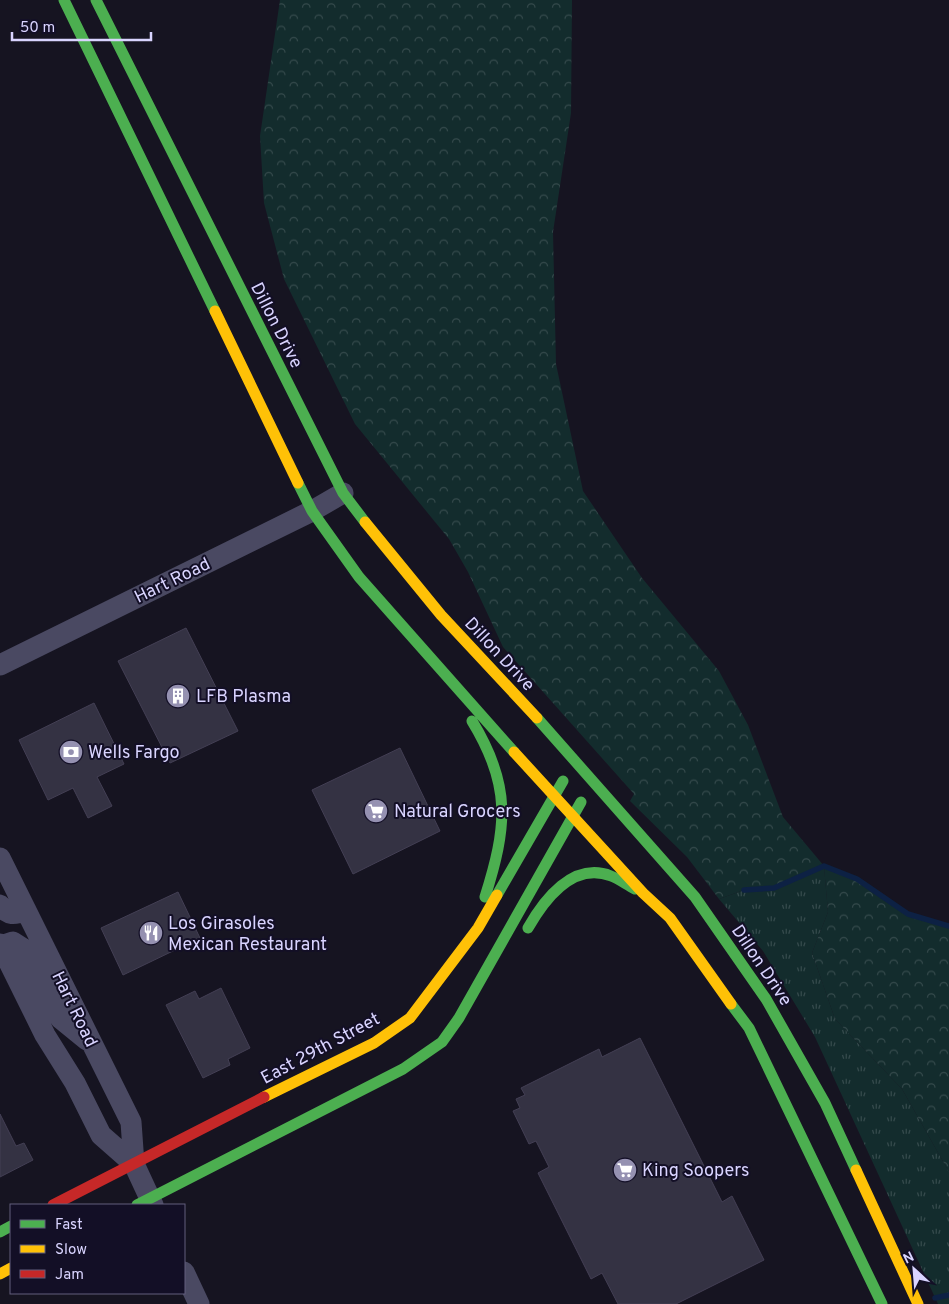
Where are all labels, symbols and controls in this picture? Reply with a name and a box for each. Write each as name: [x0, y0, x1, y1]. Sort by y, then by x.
scale bar: [12, 10, 151, 42]
text: 50 m: [20, 19, 55, 38]
street label: Dillon Drive: [244, 279, 307, 372]
street label: Hart Road: [131, 553, 214, 610]
street label: Dillon Drive: [459, 613, 539, 697]
building icon: LFB Plasma: [165, 683, 191, 709]
place label: LFB Plasma: [196, 686, 291, 709]
bank icon: Wells Fargo: [58, 739, 84, 765]
place label: Wells Fargo: [88, 742, 180, 765]
supermarket icon: Natural Grocers: [363, 798, 389, 824]
place label: Natural Grocers: [394, 801, 521, 824]
place label: Los Girasoles Mexican Restaurant: [168, 913, 327, 957]
restaurant icon: Los Girasoles Mexican Restaurant: [138, 920, 164, 946]
street label: Dillon Drive: [725, 921, 796, 1011]
street label: Hart Road: [45, 968, 102, 1051]
street label: East 29th Street: [257, 1008, 384, 1090]
supermarket icon: King Soopers: [612, 1157, 638, 1183]
place label: King Soopers: [642, 1160, 750, 1183]
legend: [10, 1204, 185, 1294]
text: Fast: [55, 1216, 83, 1235]
text: Slow: [55, 1241, 87, 1260]
north arrow: [889, 1244, 939, 1294]
text: N: [901, 1249, 917, 1269]
text: Jam: [55, 1266, 84, 1285]

